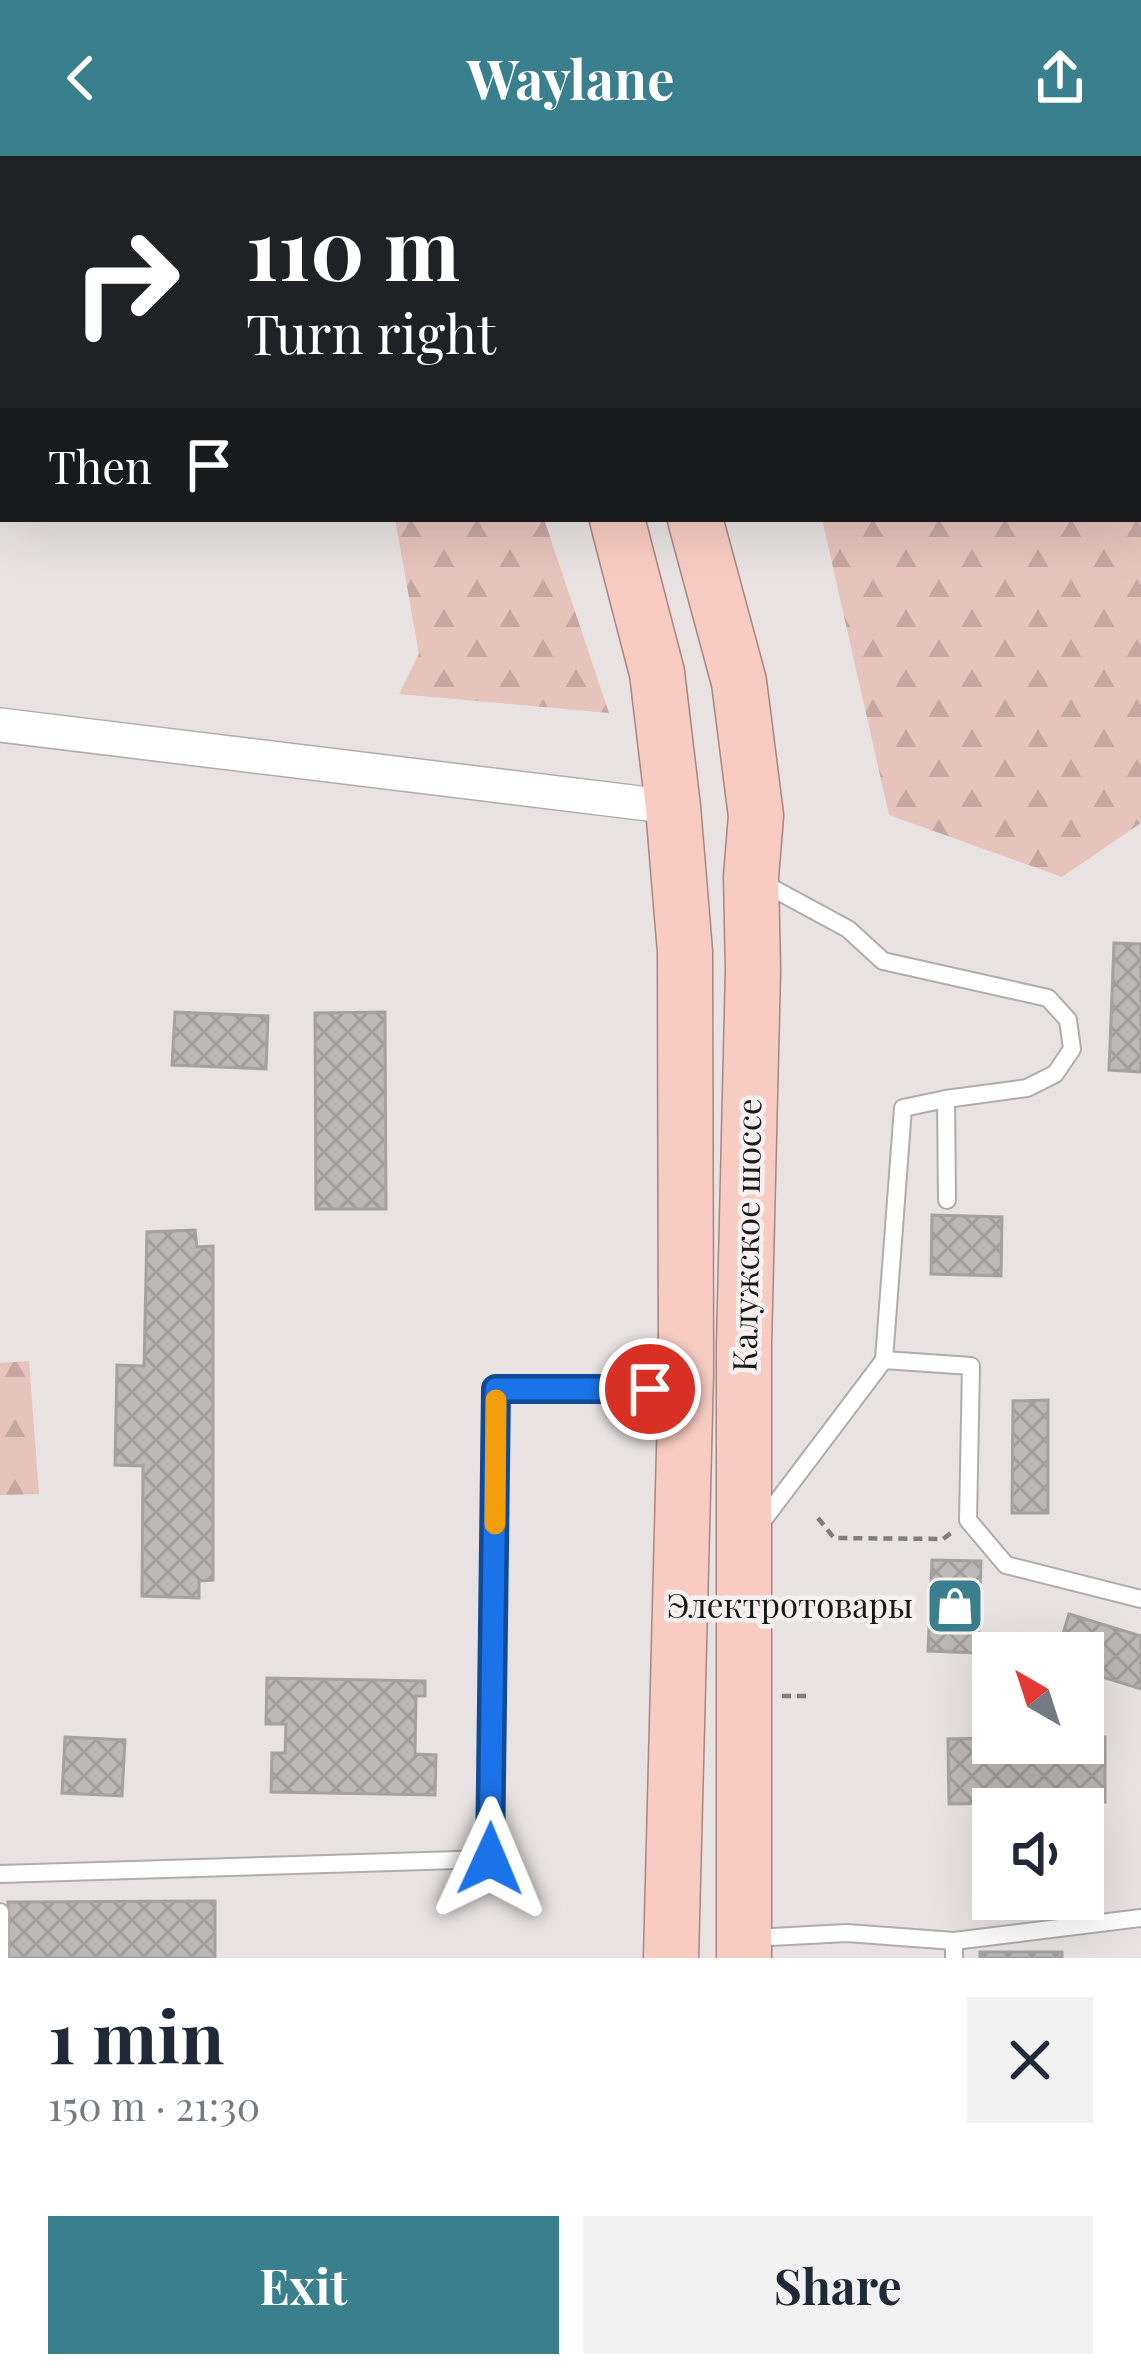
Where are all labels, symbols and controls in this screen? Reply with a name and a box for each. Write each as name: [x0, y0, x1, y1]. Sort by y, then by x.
text: Waylane: [467, 42, 674, 114]
icon: back: [48, 45, 114, 111]
icon: share: [1027, 45, 1093, 111]
text: 110 m: [246, 190, 460, 302]
icon: right: [48, 204, 204, 360]
text: Turn right: [246, 297, 496, 369]
icon: arrive: [176, 432, 242, 498]
text: Then: [48, 435, 152, 495]
street label: Калужское шоссе: [721, 1098, 769, 1372]
pin: [599, 1338, 701, 1440]
icon: arrive: [617, 1356, 683, 1422]
shop icon: Электротовары: [924, 1575, 986, 1637]
place label: Электротовары: [667, 1582, 913, 1626]
north arrow: [972, 1632, 1104, 1764]
map controls: [972, 1632, 1104, 1920]
button: sound: [972, 1788, 1104, 1920]
position arrow: [427, 1796, 553, 1922]
text: 1 min: [48, 1986, 224, 2082]
button: close: [967, 1997, 1093, 2123]
text: 150 m · 21:30: [48, 2079, 260, 2131]
button: Exit: [48, 2216, 559, 2354]
button: Share: [583, 2216, 1093, 2354]

